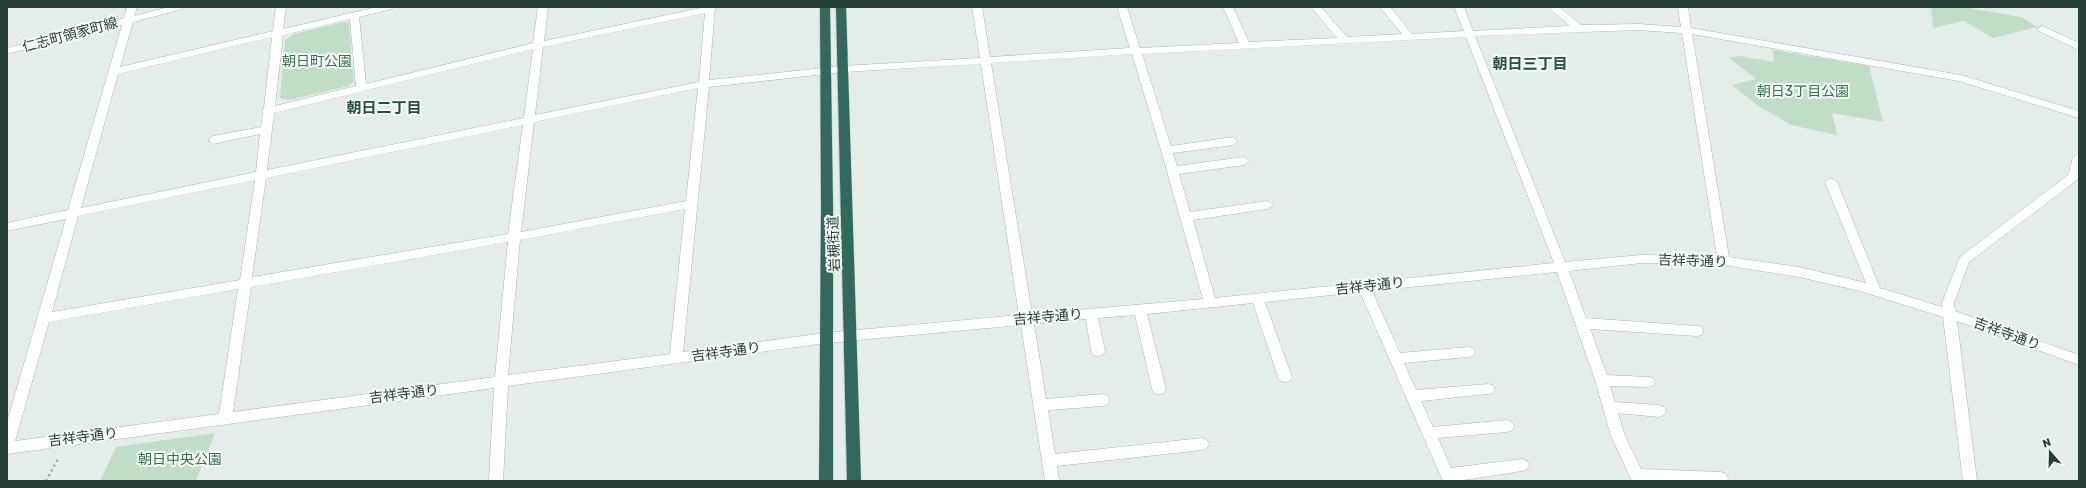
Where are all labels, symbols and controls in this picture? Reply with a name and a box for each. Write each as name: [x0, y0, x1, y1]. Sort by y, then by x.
street label: 仁志町領家町線: [20, 14, 120, 56]
park label: 朝日町公園: [282, 53, 352, 70]
district label: 朝日三丁目: [1492, 55, 1568, 73]
park label: 朝日3丁目公園: [1757, 83, 1849, 100]
district label: 朝日二丁目: [346, 99, 422, 117]
street label: 岩槻街道: [825, 216, 843, 272]
street label: 吉祥寺通り: [1658, 251, 1728, 271]
street label: 吉祥寺通り: [1334, 274, 1406, 298]
street label: 吉祥寺通り: [1012, 305, 1084, 329]
street label: 吉祥寺通り: [1971, 314, 2043, 354]
street label: 吉祥寺通り: [690, 339, 762, 365]
street label: 吉祥寺通り: [368, 381, 440, 407]
street label: 吉祥寺通り: [47, 424, 119, 450]
north arrow: [2030, 432, 2070, 472]
text: N: [2041, 436, 2053, 451]
park label: 朝日中央公園: [138, 451, 222, 468]

